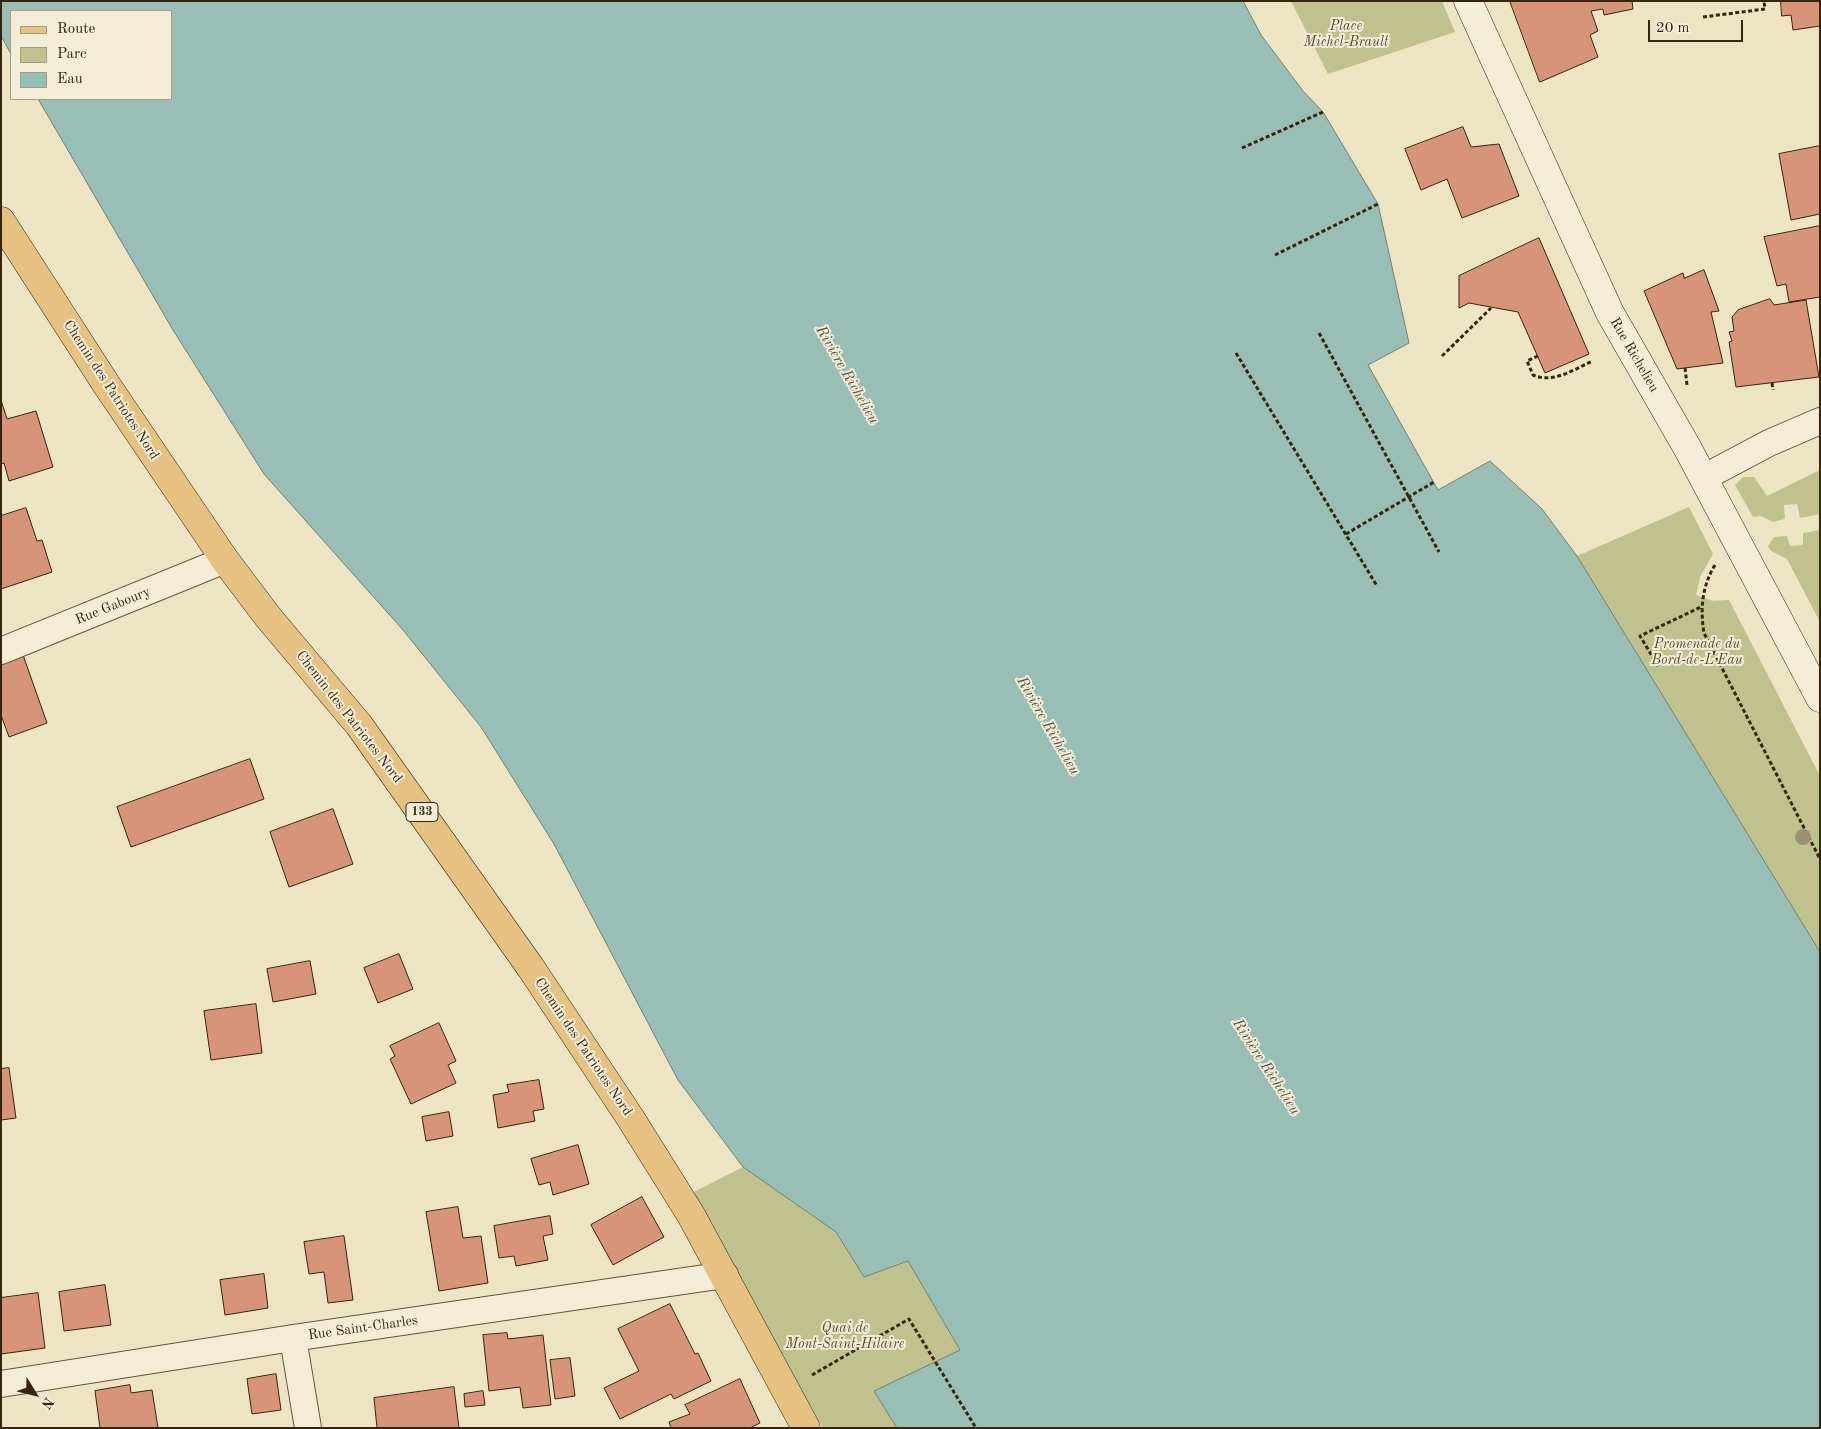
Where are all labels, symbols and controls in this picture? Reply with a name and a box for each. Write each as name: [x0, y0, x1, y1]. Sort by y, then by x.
legend: [10, 10, 172, 100]
scale bar: [1651, 10, 1746, 42]
park label: Place Michel-Brault: [1303, 18, 1389, 50]
text: 20 m: [1656, 21, 1690, 36]
text: Route: [57, 22, 95, 37]
text: Parc: [57, 47, 87, 62]
text: Eau: [57, 72, 83, 87]
street label: Rue Richelieu: [1606, 315, 1662, 395]
street label: Chemin des Patriotes Nord: [60, 317, 162, 463]
water label: Rivière Richelieu: [811, 322, 883, 428]
street label: Rue Gaboury: [73, 583, 153, 629]
park label: Promenade du Bord-de-L'Eau: [1651, 636, 1743, 669]
street label: Chemin des Patriotes Nord: [292, 648, 406, 786]
water label: Rivière Richelieu: [1012, 673, 1084, 779]
road number: 133: [406, 802, 438, 822]
street label: Chemin des Patriotes Nord: [531, 975, 635, 1119]
water label: Rivière Richelieu: [1228, 1016, 1304, 1118]
street label: Rue Saint-Charles: [307, 1312, 419, 1344]
park label: Quai de Mont-Saint-Hilaire: [785, 1320, 905, 1352]
north arrow: [10, 1369, 60, 1419]
text: N: [38, 1394, 56, 1411]

